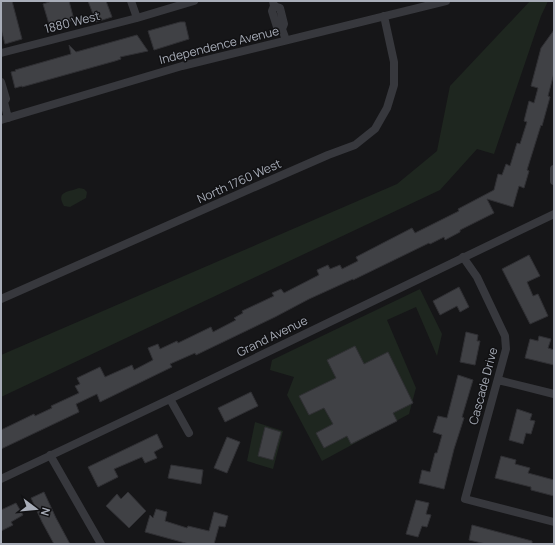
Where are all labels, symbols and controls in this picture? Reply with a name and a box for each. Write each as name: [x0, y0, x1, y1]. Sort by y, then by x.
street label: 1880 West: [42, 7, 102, 37]
street label: Independence Avenue: [157, 22, 281, 68]
street label: North 1760 West: [194, 155, 284, 207]
street label: Grand Avenue: [234, 312, 310, 360]
street label: Cascade Drive: [465, 345, 501, 427]
north arrow: [16, 489, 56, 529]
text: N: [38, 506, 54, 518]

